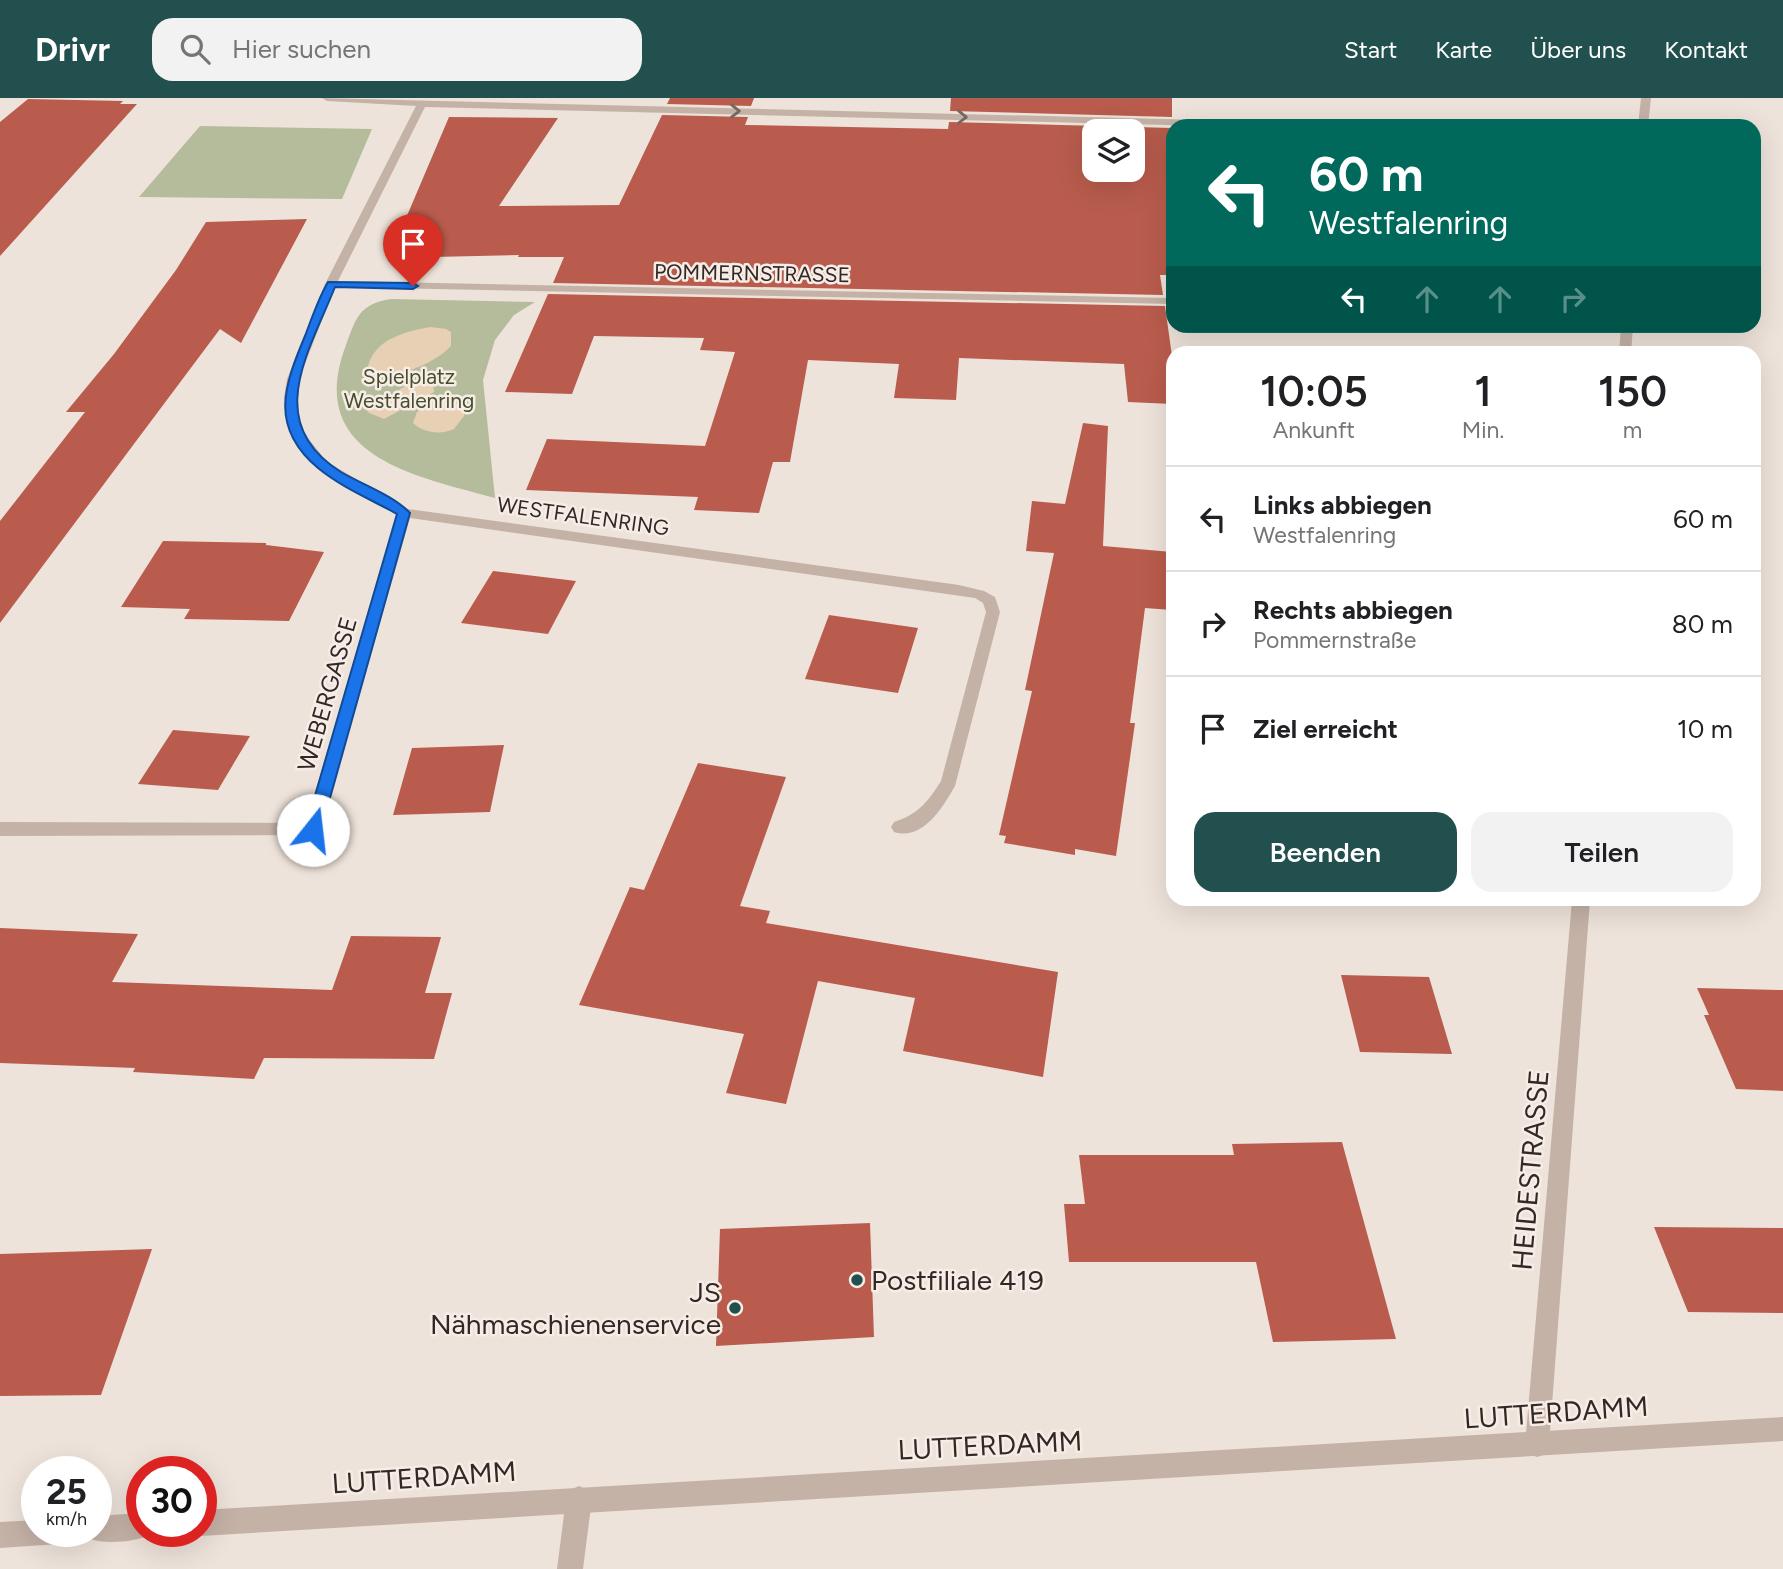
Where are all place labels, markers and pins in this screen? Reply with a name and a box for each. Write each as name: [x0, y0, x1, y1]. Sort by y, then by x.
pin: [383, 214, 443, 286]
place label: Postfiliale 419: [871, 1263, 1044, 1297]
marker: Postfiliale 419: [849, 1272, 865, 1288]
place label: JS Nähmaschienenservice: [430, 1275, 721, 1341]
marker: JS Nähmaschienenservice: [727, 1300, 743, 1316]

